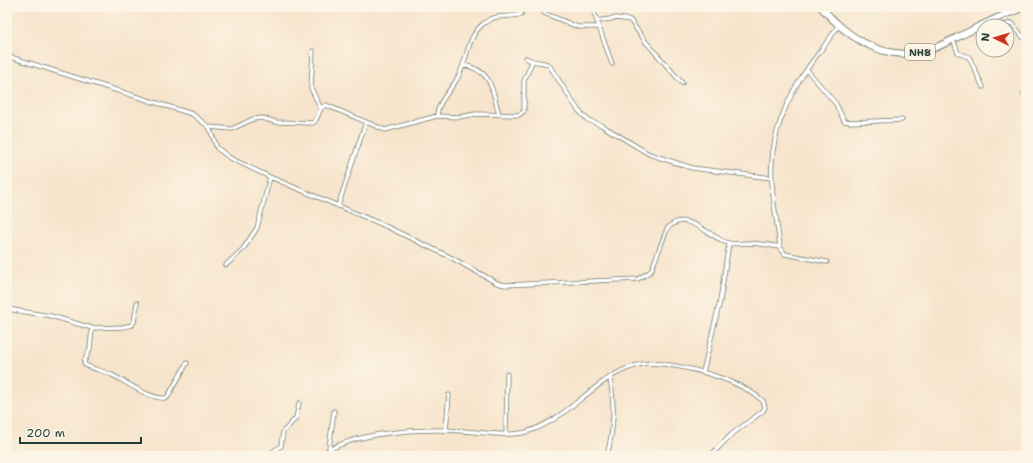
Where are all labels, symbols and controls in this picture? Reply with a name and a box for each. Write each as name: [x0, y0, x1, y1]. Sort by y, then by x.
north arrow: [975, 18, 1015, 58]
text: N: [978, 32, 993, 42]
road number: NH8: [905, 44, 935, 60]
scale bar: [20, 419, 141, 445]
text: 200 m: [26, 425, 65, 441]

